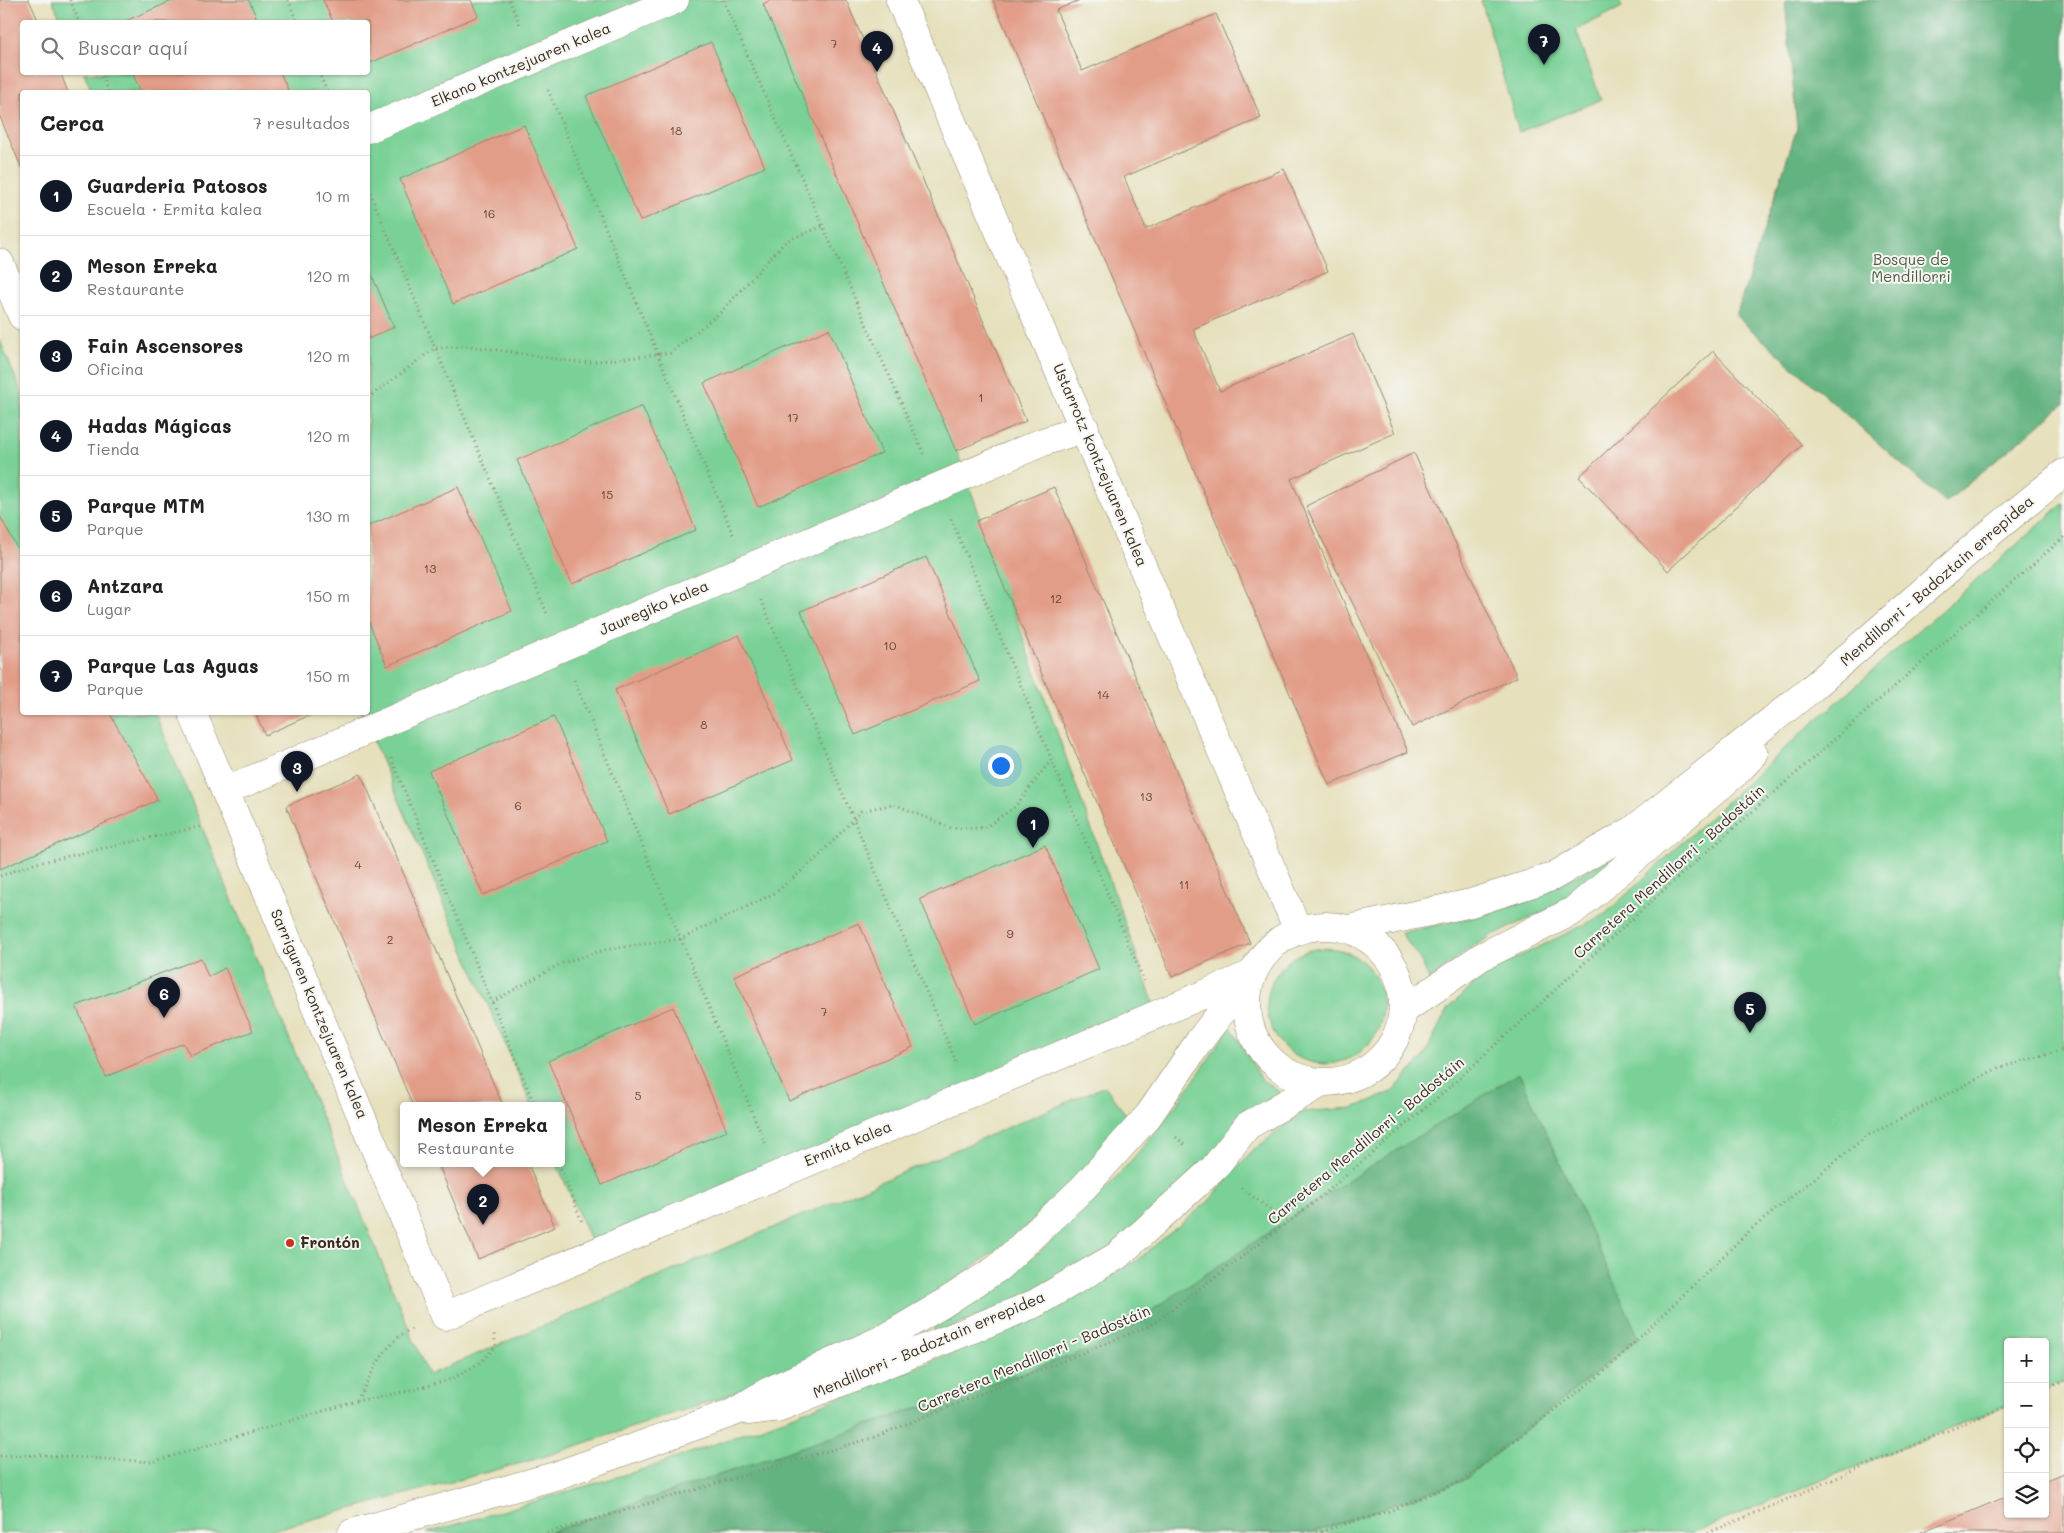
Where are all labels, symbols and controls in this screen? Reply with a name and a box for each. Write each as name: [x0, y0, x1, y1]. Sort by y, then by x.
street label: Elkano kontzejuaren kalea: [428, 17, 613, 111]
search box: [20, 20, 370, 75]
pin: 7: [1528, 24, 1560, 65]
pin: 4: [861, 31, 893, 72]
icon: search: [38, 34, 66, 62]
text: Buscar aquí: [78, 35, 188, 60]
house number: 7: [831, 35, 838, 51]
text: Cerca: [40, 109, 105, 136]
text: 7 resultados: [253, 112, 350, 133]
house number: 18: [670, 122, 682, 138]
text: Guarderia Patosos: [87, 173, 268, 198]
text: 1: [52, 185, 60, 206]
text: 10 m: [315, 185, 350, 206]
text: Escuela · Ermita kalea: [87, 198, 263, 219]
house number: 16: [483, 205, 495, 221]
park label: Bosque de Mendillorri: [1871, 249, 1951, 286]
text: Meson Erreka: [87, 253, 218, 278]
text: 2: [52, 265, 60, 286]
text: 120 m: [306, 265, 350, 286]
text: Restaurante: [87, 278, 185, 299]
text: Fain Ascensores: [87, 333, 243, 358]
text: 3: [51, 345, 61, 366]
text: 120 m: [306, 345, 350, 366]
text: Oficina: [87, 358, 144, 379]
street label: Ustarrotz kontzejuaren kalea: [1049, 360, 1153, 569]
house number: 1: [978, 389, 984, 405]
house number: 17: [787, 409, 799, 425]
text: Hadas Mágicas: [87, 413, 231, 438]
text: 4: [51, 425, 61, 446]
text: 120 m: [306, 425, 350, 446]
text: Tienda: [87, 438, 140, 459]
house number: 15: [601, 486, 613, 502]
street label: Mendillorri - Badoztain errepidea: [1835, 491, 2037, 670]
text: Parque MTM: [87, 493, 205, 518]
text: 5: [51, 505, 61, 526]
text: 130 m: [306, 505, 350, 526]
text: Parque: [87, 518, 144, 539]
house number: 13: [424, 560, 436, 576]
text: Antzara: [87, 573, 164, 598]
street label: Jauregiko kalea: [596, 575, 711, 639]
text: 6: [51, 585, 61, 606]
text: 150 m: [306, 585, 350, 606]
house number: 12: [1050, 590, 1062, 606]
text: Lugar: [87, 598, 131, 619]
house number: 10: [884, 637, 897, 653]
text: Parque Las Aguas: [87, 653, 259, 678]
text: 7: [52, 665, 60, 686]
text: 150 m: [306, 665, 350, 686]
text: Parque: [87, 678, 144, 699]
house number: 14: [1097, 686, 1109, 702]
house number: 8: [700, 716, 708, 732]
pin: 3: [281, 751, 313, 792]
your location: [988, 753, 1014, 779]
street label: Carretera Mendillorri - Badostáin: [1568, 780, 1768, 963]
house number: 13: [1140, 788, 1152, 804]
house number: 6: [514, 797, 522, 813]
pin: 1: [1017, 807, 1049, 848]
house number: 4: [354, 856, 362, 872]
house number: 11: [1179, 876, 1189, 892]
street label: Sarriguren kontzejuaren kalea: [267, 906, 373, 1121]
house number: 9: [1006, 925, 1014, 941]
house number: 2: [387, 931, 393, 947]
pin: 6: [148, 977, 180, 1018]
pin: 5: [1734, 992, 1766, 1033]
house number: 7: [821, 1003, 828, 1019]
street label: Carretera Mendillorri - Badostáin: [1263, 1052, 1468, 1229]
house number: 5: [635, 1087, 642, 1103]
popup: [400, 1102, 565, 1167]
text: Meson Erreka: [417, 1112, 548, 1137]
street label: Ermita kalea: [801, 1116, 894, 1170]
text: Restaurante: [417, 1137, 515, 1158]
pin: 2: [467, 1184, 499, 1225]
place label: Frontón: [300, 1232, 360, 1252]
marker: Frontón: [284, 1237, 296, 1249]
street label: Mendillorri - Badoztain errepidea: [809, 1286, 1048, 1402]
street label: Carretera Mendillorri - Badostáin: [914, 1300, 1153, 1416]
map controls: [2004, 1338, 2049, 1518]
button: +: [2004, 1338, 2049, 1383]
button: −: [2004, 1383, 2049, 1428]
button: locate: [2004, 1428, 2049, 1473]
button: layers: [2004, 1473, 2049, 1518]

